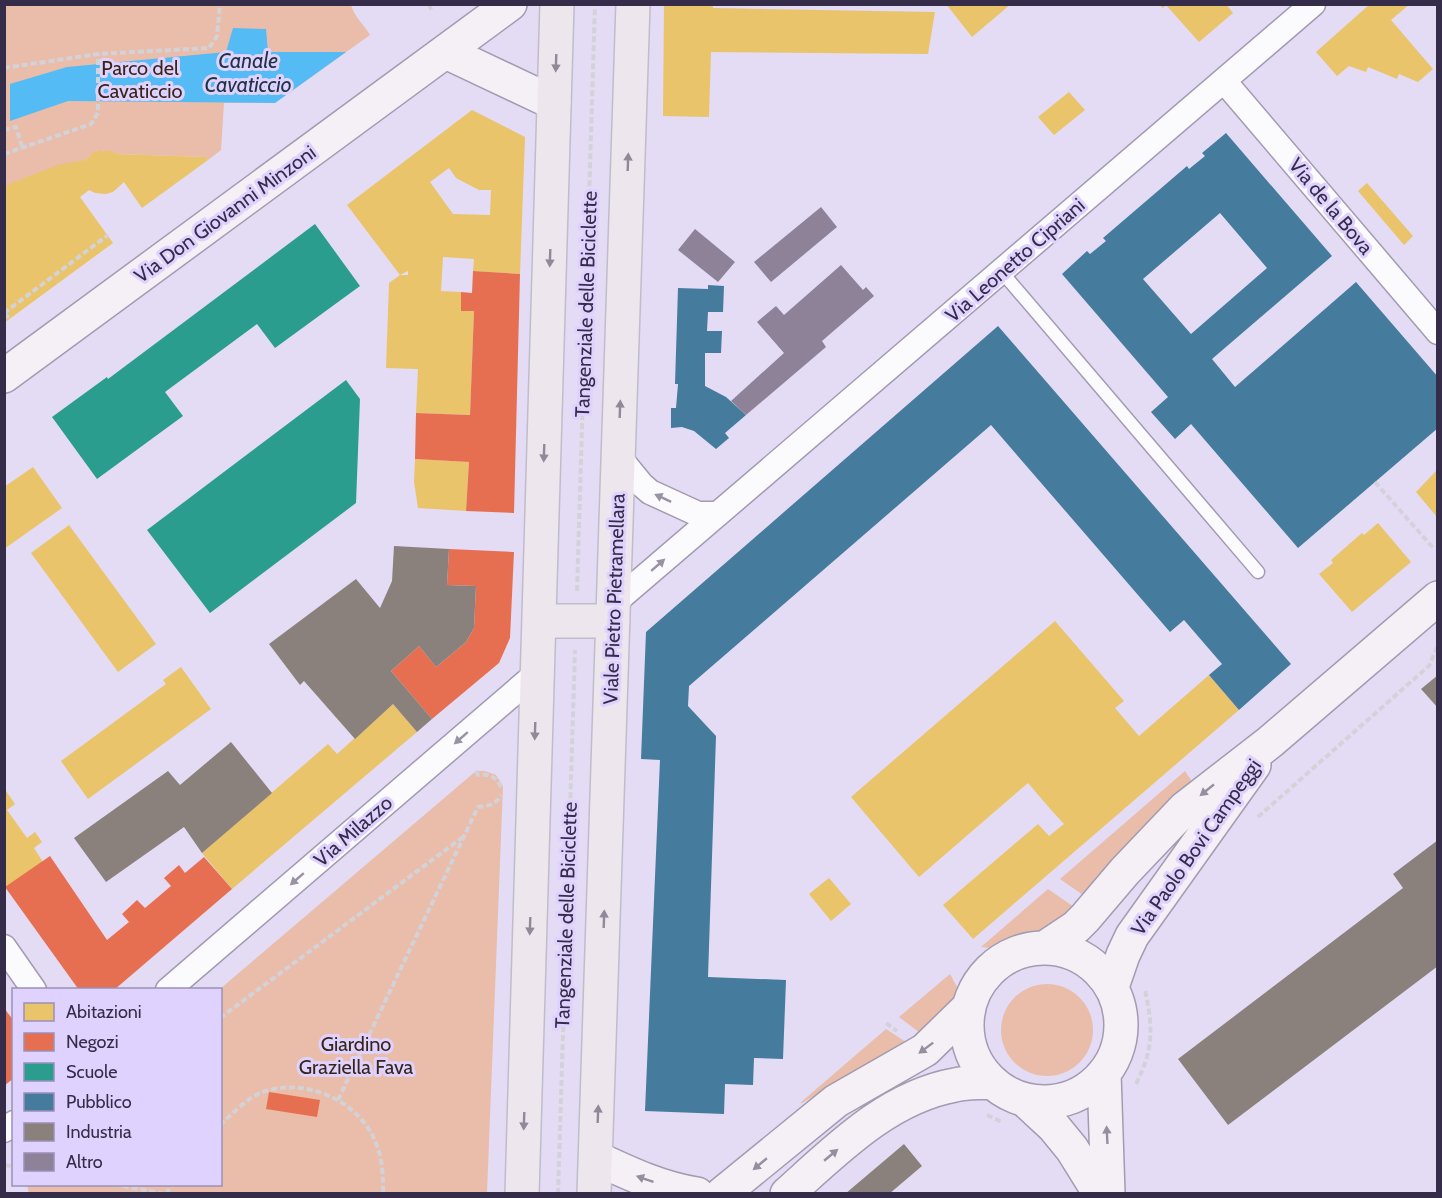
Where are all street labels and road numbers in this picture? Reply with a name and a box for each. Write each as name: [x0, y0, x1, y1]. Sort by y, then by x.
street label: Via Don Giovanni Minzoni: [130, 140, 320, 288]
street label: Via de la Bova: [1284, 153, 1378, 259]
street label: Tangenziale delle Biciclette: [570, 190, 602, 418]
street label: Via Leonetto Cipriani: [940, 193, 1090, 327]
street label: Viale Pietro Pietramellara: [598, 493, 630, 705]
street label: Via Paolo Bovi Campeggi: [1126, 754, 1266, 940]
street label: Via Milazzo: [309, 791, 397, 871]
street label: Tangenziale delle Biciclette: [550, 801, 582, 1029]

